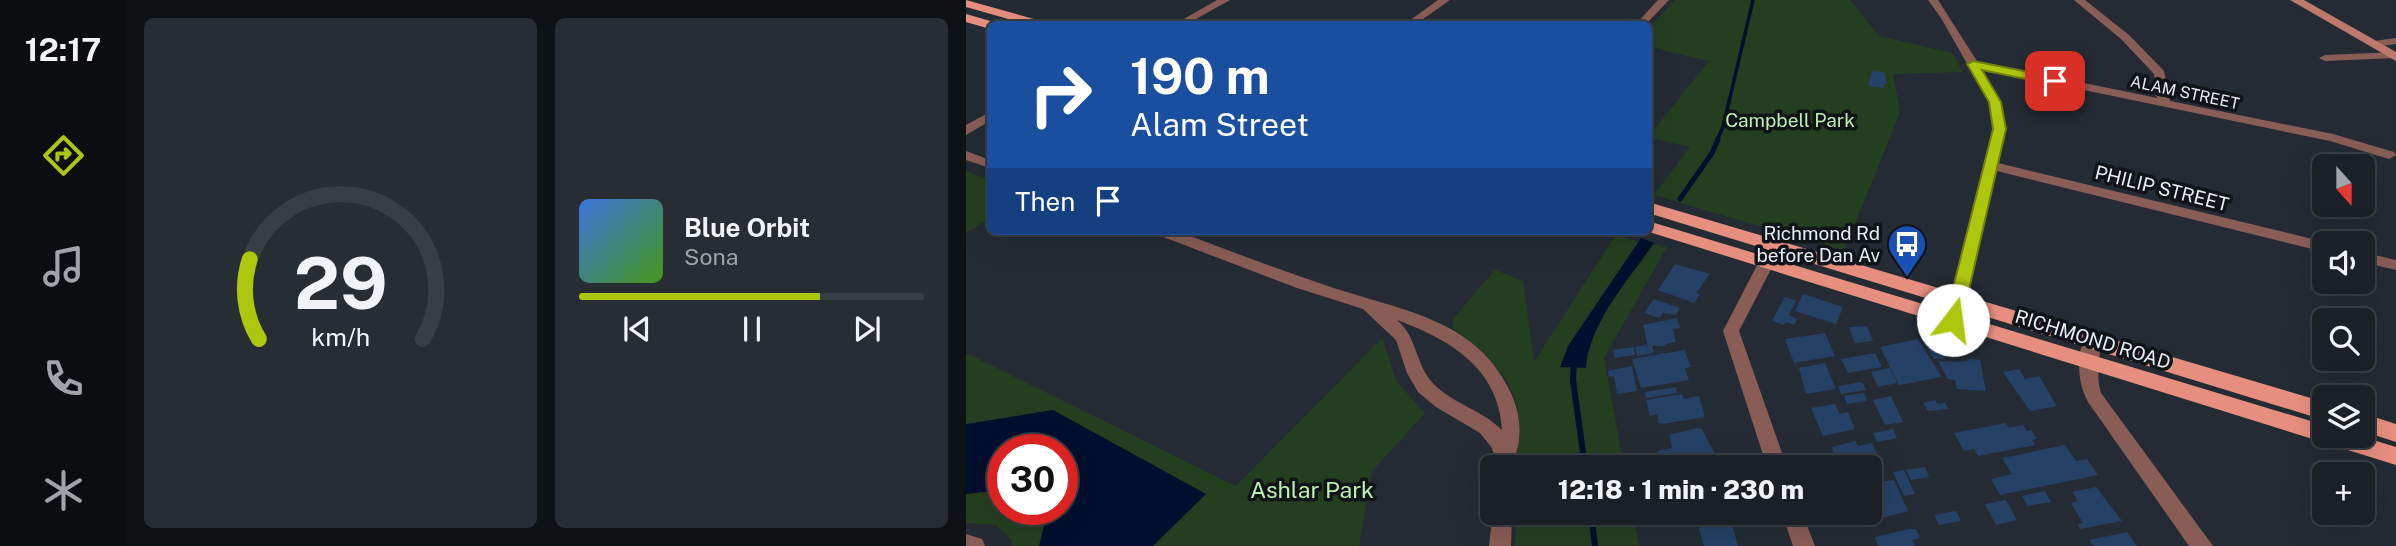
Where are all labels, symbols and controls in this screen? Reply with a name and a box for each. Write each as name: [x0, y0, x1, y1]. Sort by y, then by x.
text: 12:17: [25, 31, 101, 68]
text: 190 m: [1130, 47, 1270, 105]
icon: right: [1015, 49, 1106, 140]
pin: [2025, 51, 2085, 111]
icon: arrive: [2036, 62, 2074, 100]
street label: ALAM STREET: [2129, 72, 2242, 113]
text: Alam Street: [1130, 106, 1309, 143]
park label: Campbell Park: [1725, 109, 1855, 131]
icon: directions: [39, 131, 88, 180]
north arrow: [2312, 154, 2375, 217]
map controls: [2312, 154, 2375, 525]
street label: PHILIP STREET: [2093, 161, 2231, 215]
icon: arrive: [1089, 182, 1127, 220]
text: Then: [1015, 186, 1075, 217]
text: Blue Orbit: [684, 212, 810, 243]
place label: Richmond Rd before Dan Av: [1756, 222, 1880, 266]
bus stop icon: Richmond Rd before Dan Av: [1886, 223, 1928, 278]
button: sound: [2312, 231, 2375, 294]
text: 29: [293, 240, 388, 325]
icon: music: [39, 242, 88, 291]
text: Sona: [684, 243, 738, 270]
position arrow: [1916, 283, 1990, 357]
street label: RICHMOND ROAD: [2013, 305, 2173, 373]
button: search: [2312, 308, 2375, 371]
icon: previous: [618, 310, 656, 348]
icon: pause: [733, 310, 771, 348]
icon: next: [848, 310, 886, 348]
text: km/h: [311, 322, 370, 352]
icon: phone: [39, 354, 88, 403]
button: layers: [2312, 385, 2375, 448]
speed limit sign: 30: [987, 434, 1078, 525]
button: +: [2312, 462, 2375, 525]
icon: climate: [39, 466, 88, 515]
text: 12:18 · 1 min · 230 m: [1558, 474, 1804, 505]
park label: Ashlar Park: [1250, 476, 1374, 503]

